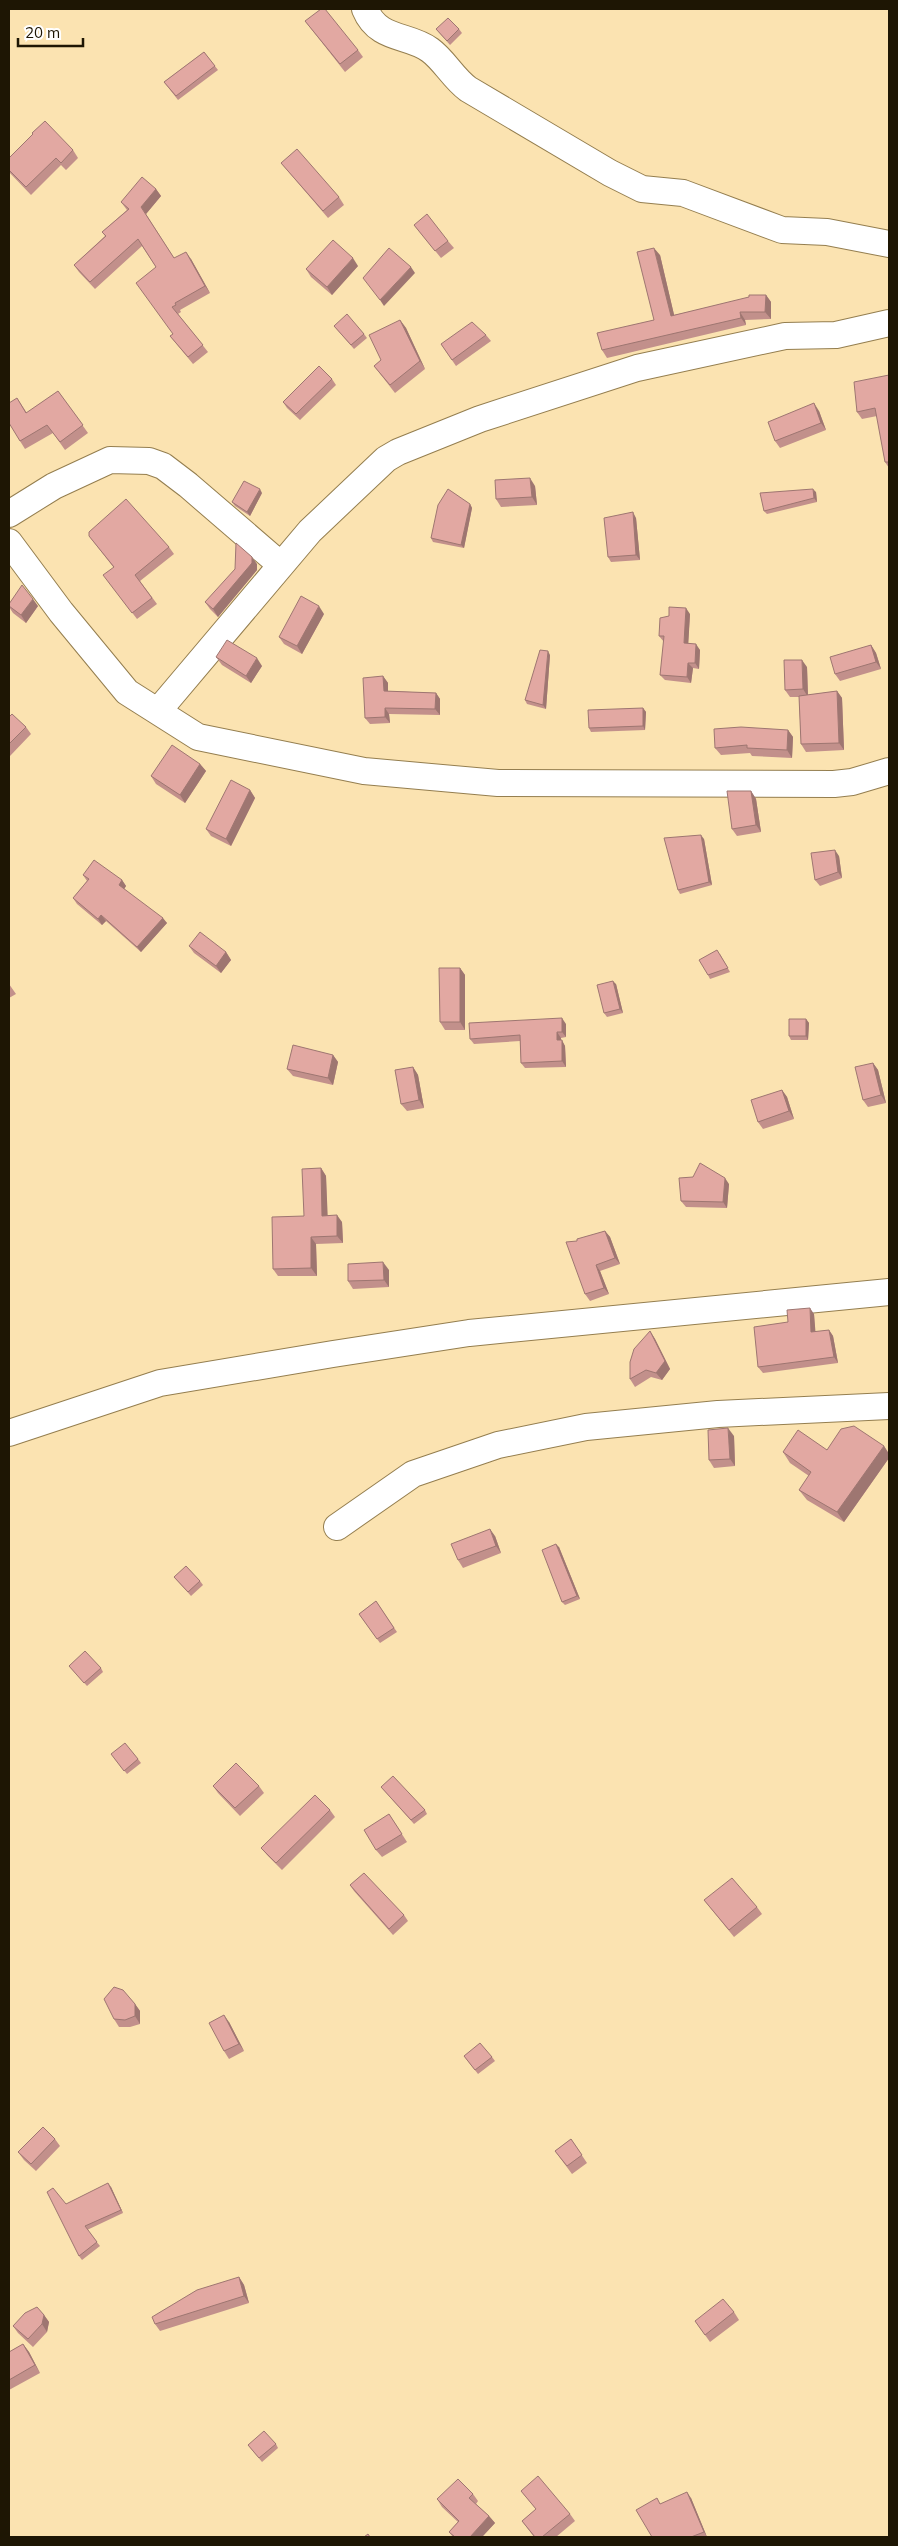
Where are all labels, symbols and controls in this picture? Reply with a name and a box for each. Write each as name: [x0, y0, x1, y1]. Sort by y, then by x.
scale bar: [18, 15, 82, 47]
text: 20 m: [25, 23, 60, 42]

